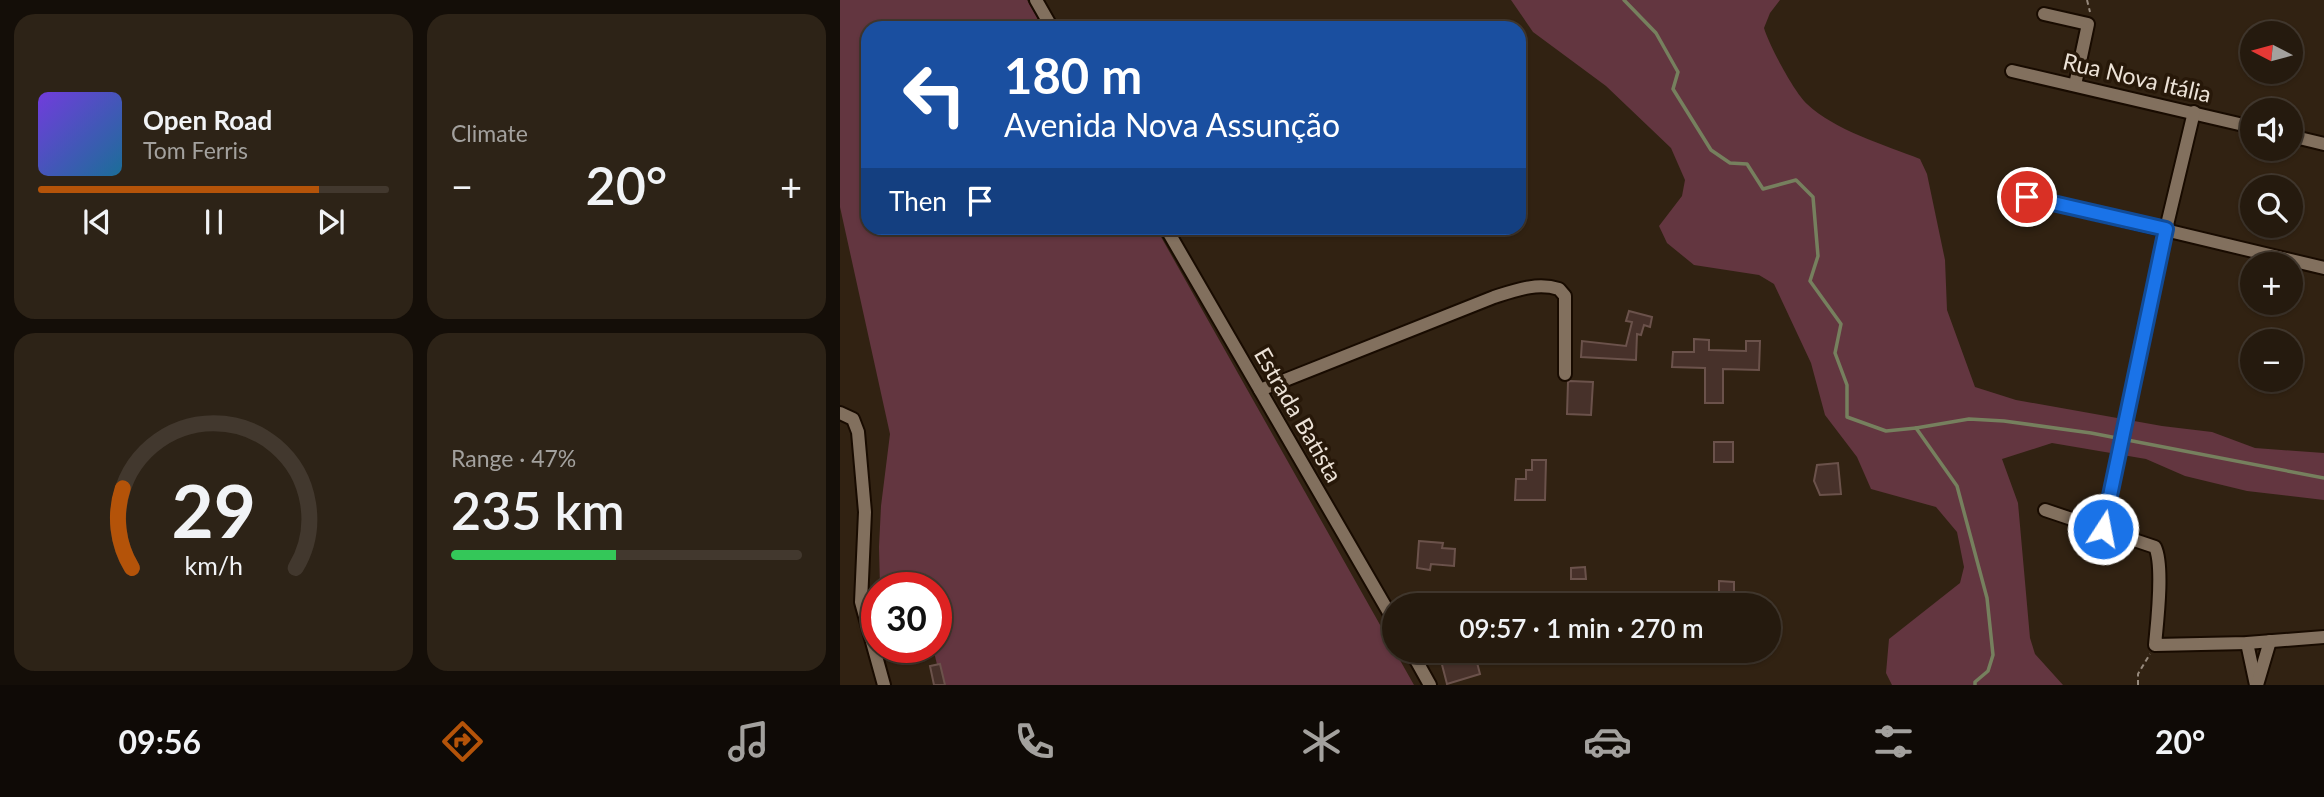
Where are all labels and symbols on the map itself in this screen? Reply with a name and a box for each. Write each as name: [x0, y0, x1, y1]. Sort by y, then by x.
north arrow: [2240, 21, 2303, 84]
street label: Rua Nova Itália: [2060, 46, 2214, 108]
pin: [1997, 167, 2057, 227]
street label: Estrada Batista: [1249, 342, 1349, 487]
position arrow: [2066, 492, 2140, 566]
speed limit sign: 30: [861, 572, 952, 663]

